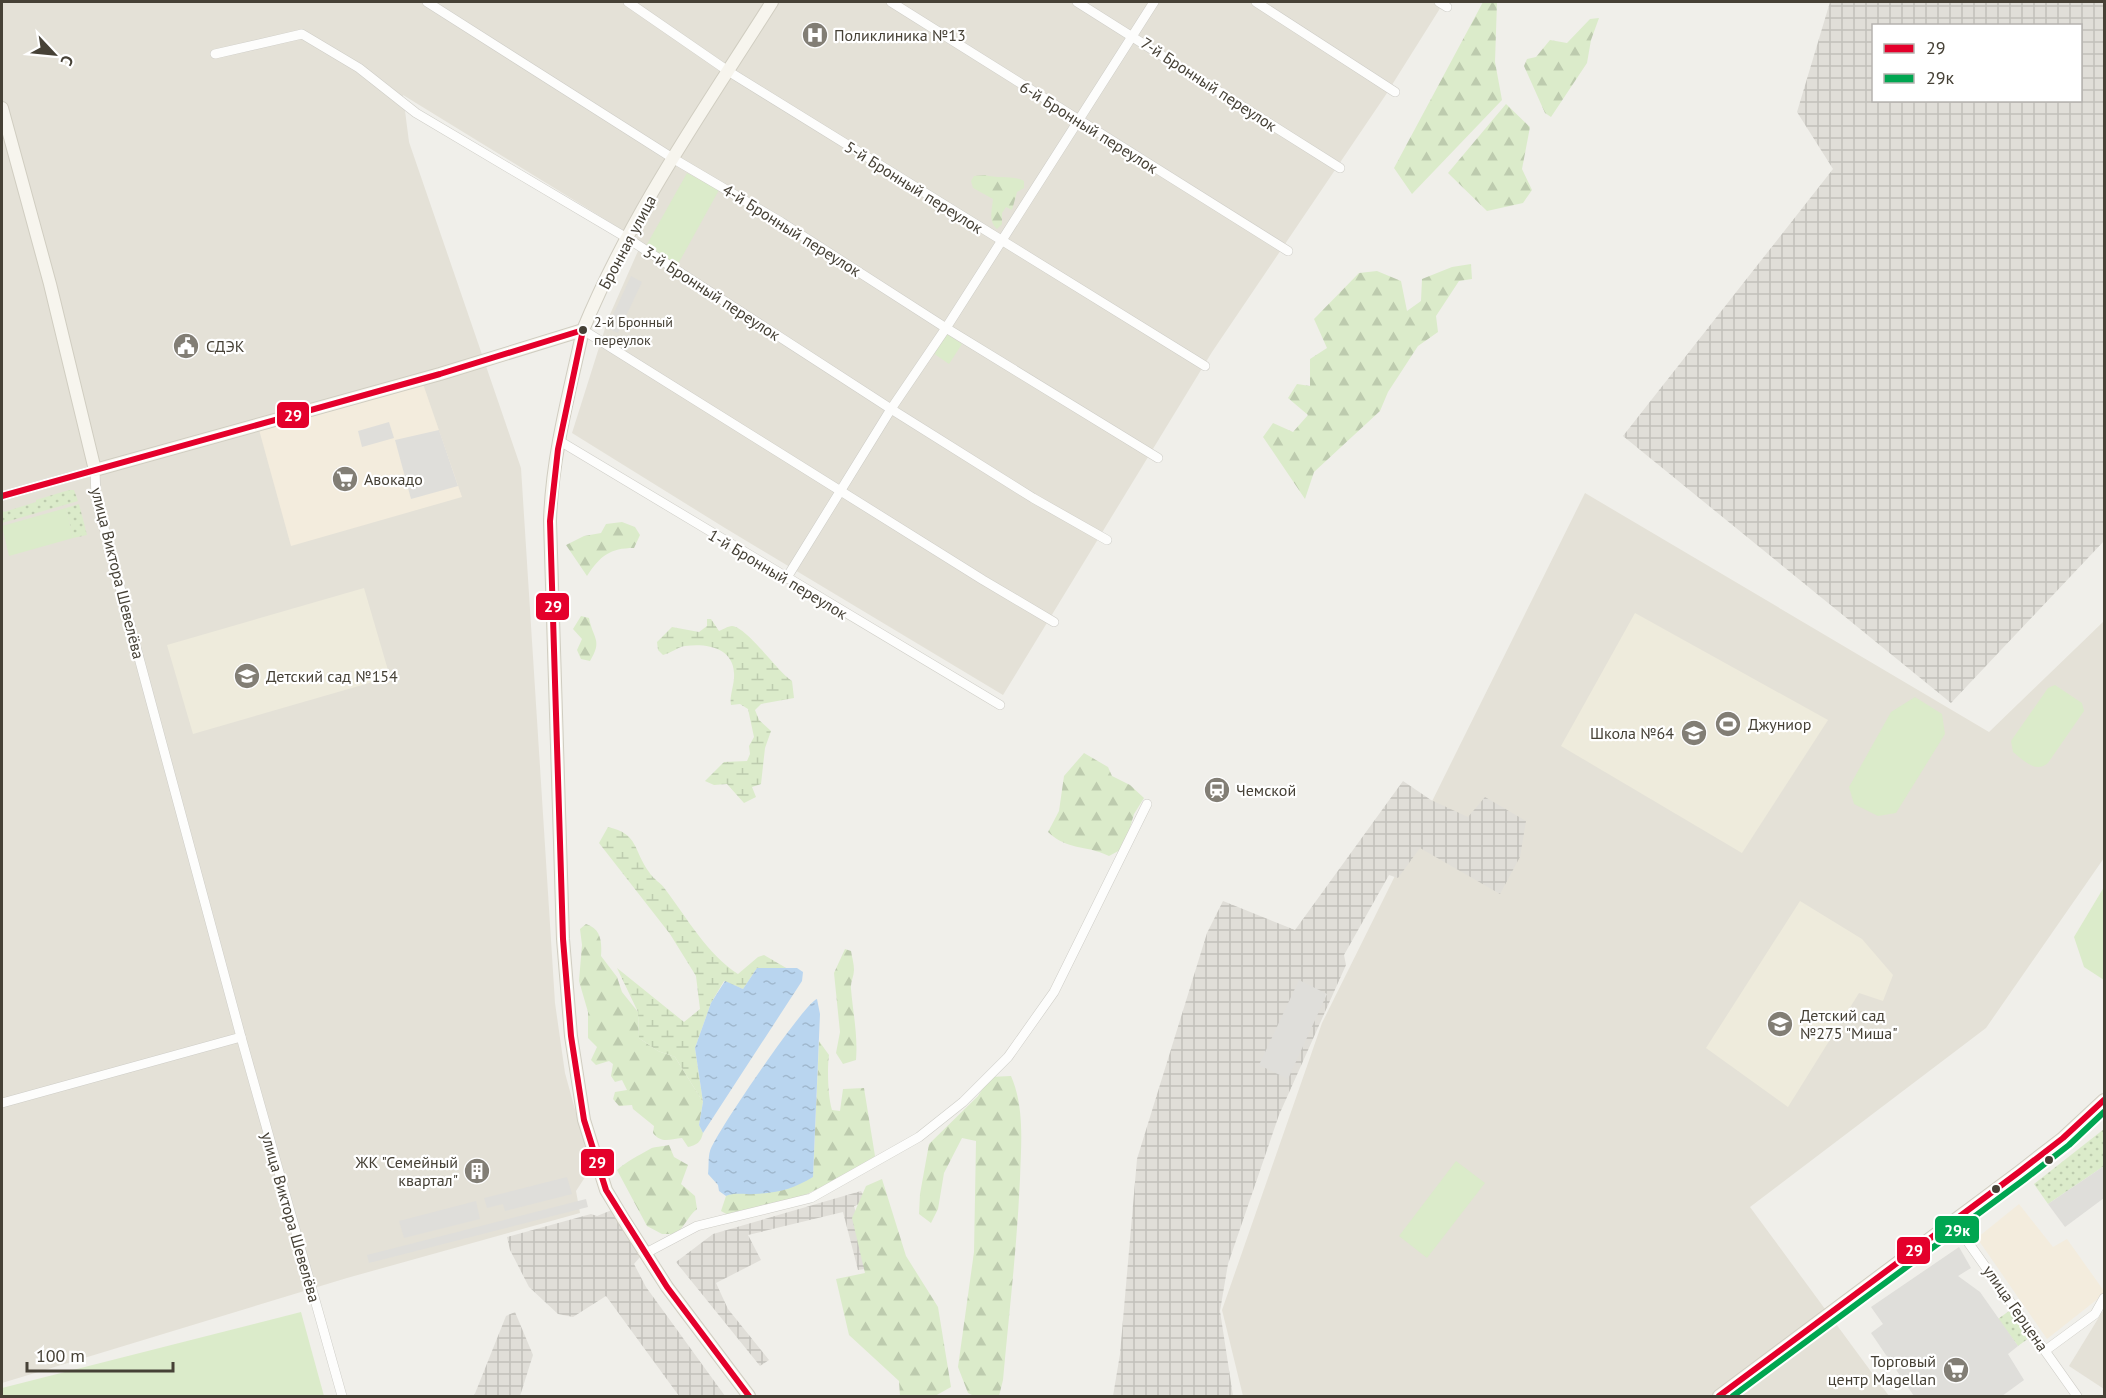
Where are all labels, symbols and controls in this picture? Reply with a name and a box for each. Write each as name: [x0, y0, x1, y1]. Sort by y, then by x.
hospital icon: Поликлиника №13: [800, 20, 830, 50]
north arrow: [24, 24, 84, 84]
legend: [1872, 24, 2082, 102]
place label: Поликлиника №13: [834, 25, 966, 45]
street label: 7-й Бронный переулок: [1137, 33, 1281, 136]
text: 29: [1926, 36, 1946, 59]
text: С: [57, 52, 78, 69]
text: 29к: [1926, 66, 1955, 89]
street label: 6-й Бронный переулок: [1016, 76, 1162, 178]
street label: 5-й Бронный переулок: [841, 136, 987, 238]
street label: 4-й Бронный переулок: [719, 179, 865, 281]
street label: Бронная улица: [594, 191, 660, 293]
street label: 3-й Бронный переулок: [640, 241, 784, 345]
place label: 2-й Бронный переулок: [594, 313, 673, 349]
marker: 2-й Бронный переулок: [577, 324, 589, 336]
public building icon: СДЭК: [171, 331, 201, 361]
place label: СДЭК: [206, 336, 245, 356]
line badge: 29: [276, 401, 310, 429]
text: 29: [284, 405, 302, 425]
supermarket icon: Авокадо: [330, 464, 360, 494]
place label: Авокадо: [364, 469, 423, 489]
street label: улица Виктора Шевелёва: [87, 485, 149, 661]
street label: 1-й Бронный переулок: [705, 524, 852, 624]
line badge: 29: [535, 592, 570, 621]
text: 29: [544, 596, 562, 616]
school or university icon: Детский сад №154: [232, 661, 262, 691]
place label: Детский сад №154: [266, 666, 398, 686]
sports icon: Джуниор: [1713, 709, 1743, 739]
place label: Джуниор: [1748, 714, 1811, 734]
school or university icon: Школа №64: [1679, 718, 1709, 748]
place label: Школа №64: [1590, 723, 1674, 743]
station icon: Чемской: [1202, 775, 1232, 805]
place label: Чемской: [1236, 780, 1296, 800]
place label: Детский сад №275 "Миша": [1800, 1005, 1898, 1043]
school or university icon: Детский сад №275 "Миша": [1765, 1009, 1795, 1039]
street label: улица Виктора Шевелёва: [257, 1130, 325, 1304]
line badge: 29: [580, 1148, 615, 1177]
place label: ЖК "Семейный квартал": [355, 1152, 458, 1190]
text: 29: [588, 1152, 606, 1172]
unlabelled marker: [2043, 1154, 2055, 1166]
building icon: ЖК "Семейный квартал": [462, 1156, 492, 1186]
unlabelled marker: [1990, 1183, 2002, 1195]
line badge: 29к: [1934, 1215, 1980, 1244]
text: 29к: [1944, 1220, 1970, 1240]
line badge: 29: [1896, 1236, 1931, 1265]
text: 29: [1905, 1240, 1923, 1260]
street label: улица Герцена: [1979, 1261, 2053, 1355]
scale bar: [27, 1335, 172, 1373]
text: 100 m: [36, 1344, 85, 1367]
place label: Торговый центр Magellan: [1828, 1351, 1936, 1389]
supermarket icon: Торговый центр Magellan: [1941, 1355, 1971, 1385]

